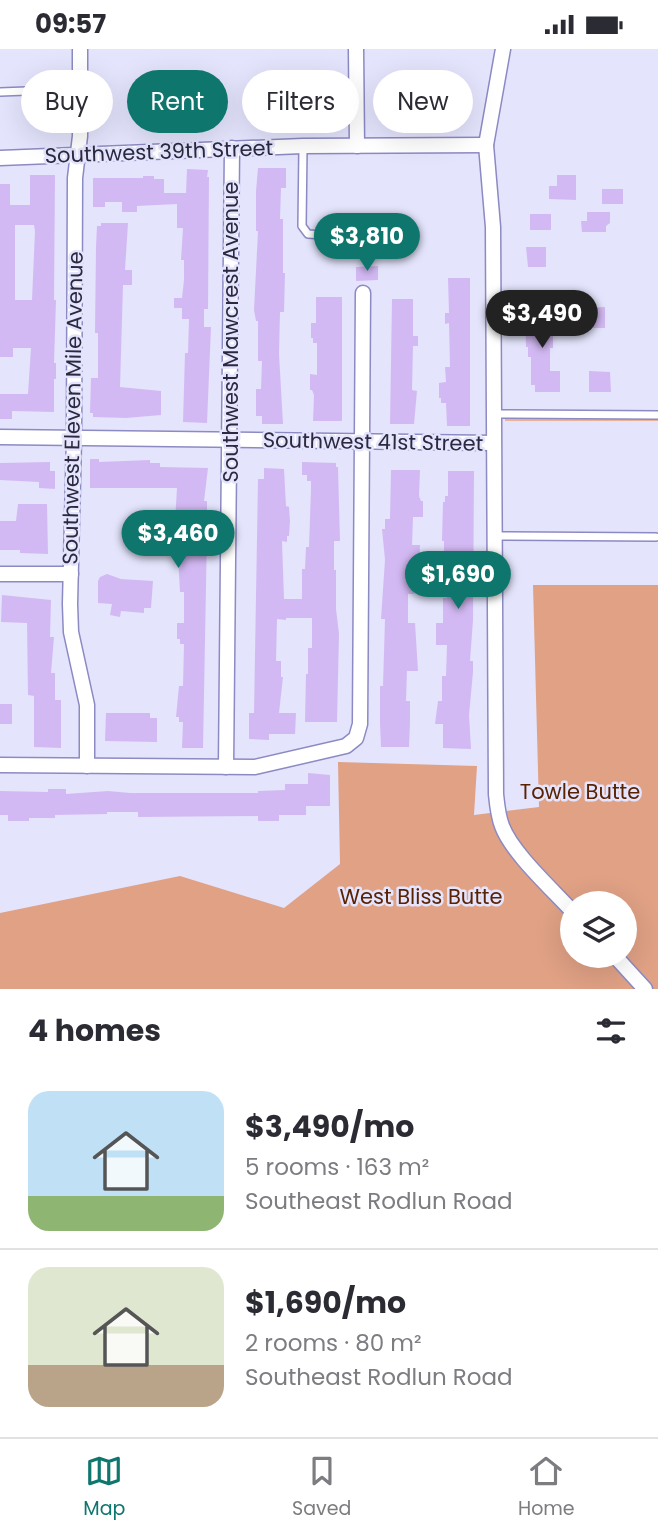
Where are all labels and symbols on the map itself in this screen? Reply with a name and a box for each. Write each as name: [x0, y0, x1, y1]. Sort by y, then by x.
street label: Southwest 39th Street: [44, 133, 274, 170]
street label: Southwest Mawcrest Avenue: [216, 182, 245, 482]
pin: $3,810: [310, 213, 424, 273]
street label: Southwest Eleven Mile Avenue: [55, 251, 90, 565]
pin: $3,490: [485, 291, 599, 350]
street label: Southwest 41st Street: [263, 425, 483, 458]
pin: $3,460: [121, 511, 235, 570]
pin: $1,690: [401, 552, 515, 611]
park label: Towle Butte: [520, 777, 640, 806]
park label: West Bliss Butte: [339, 882, 503, 911]

